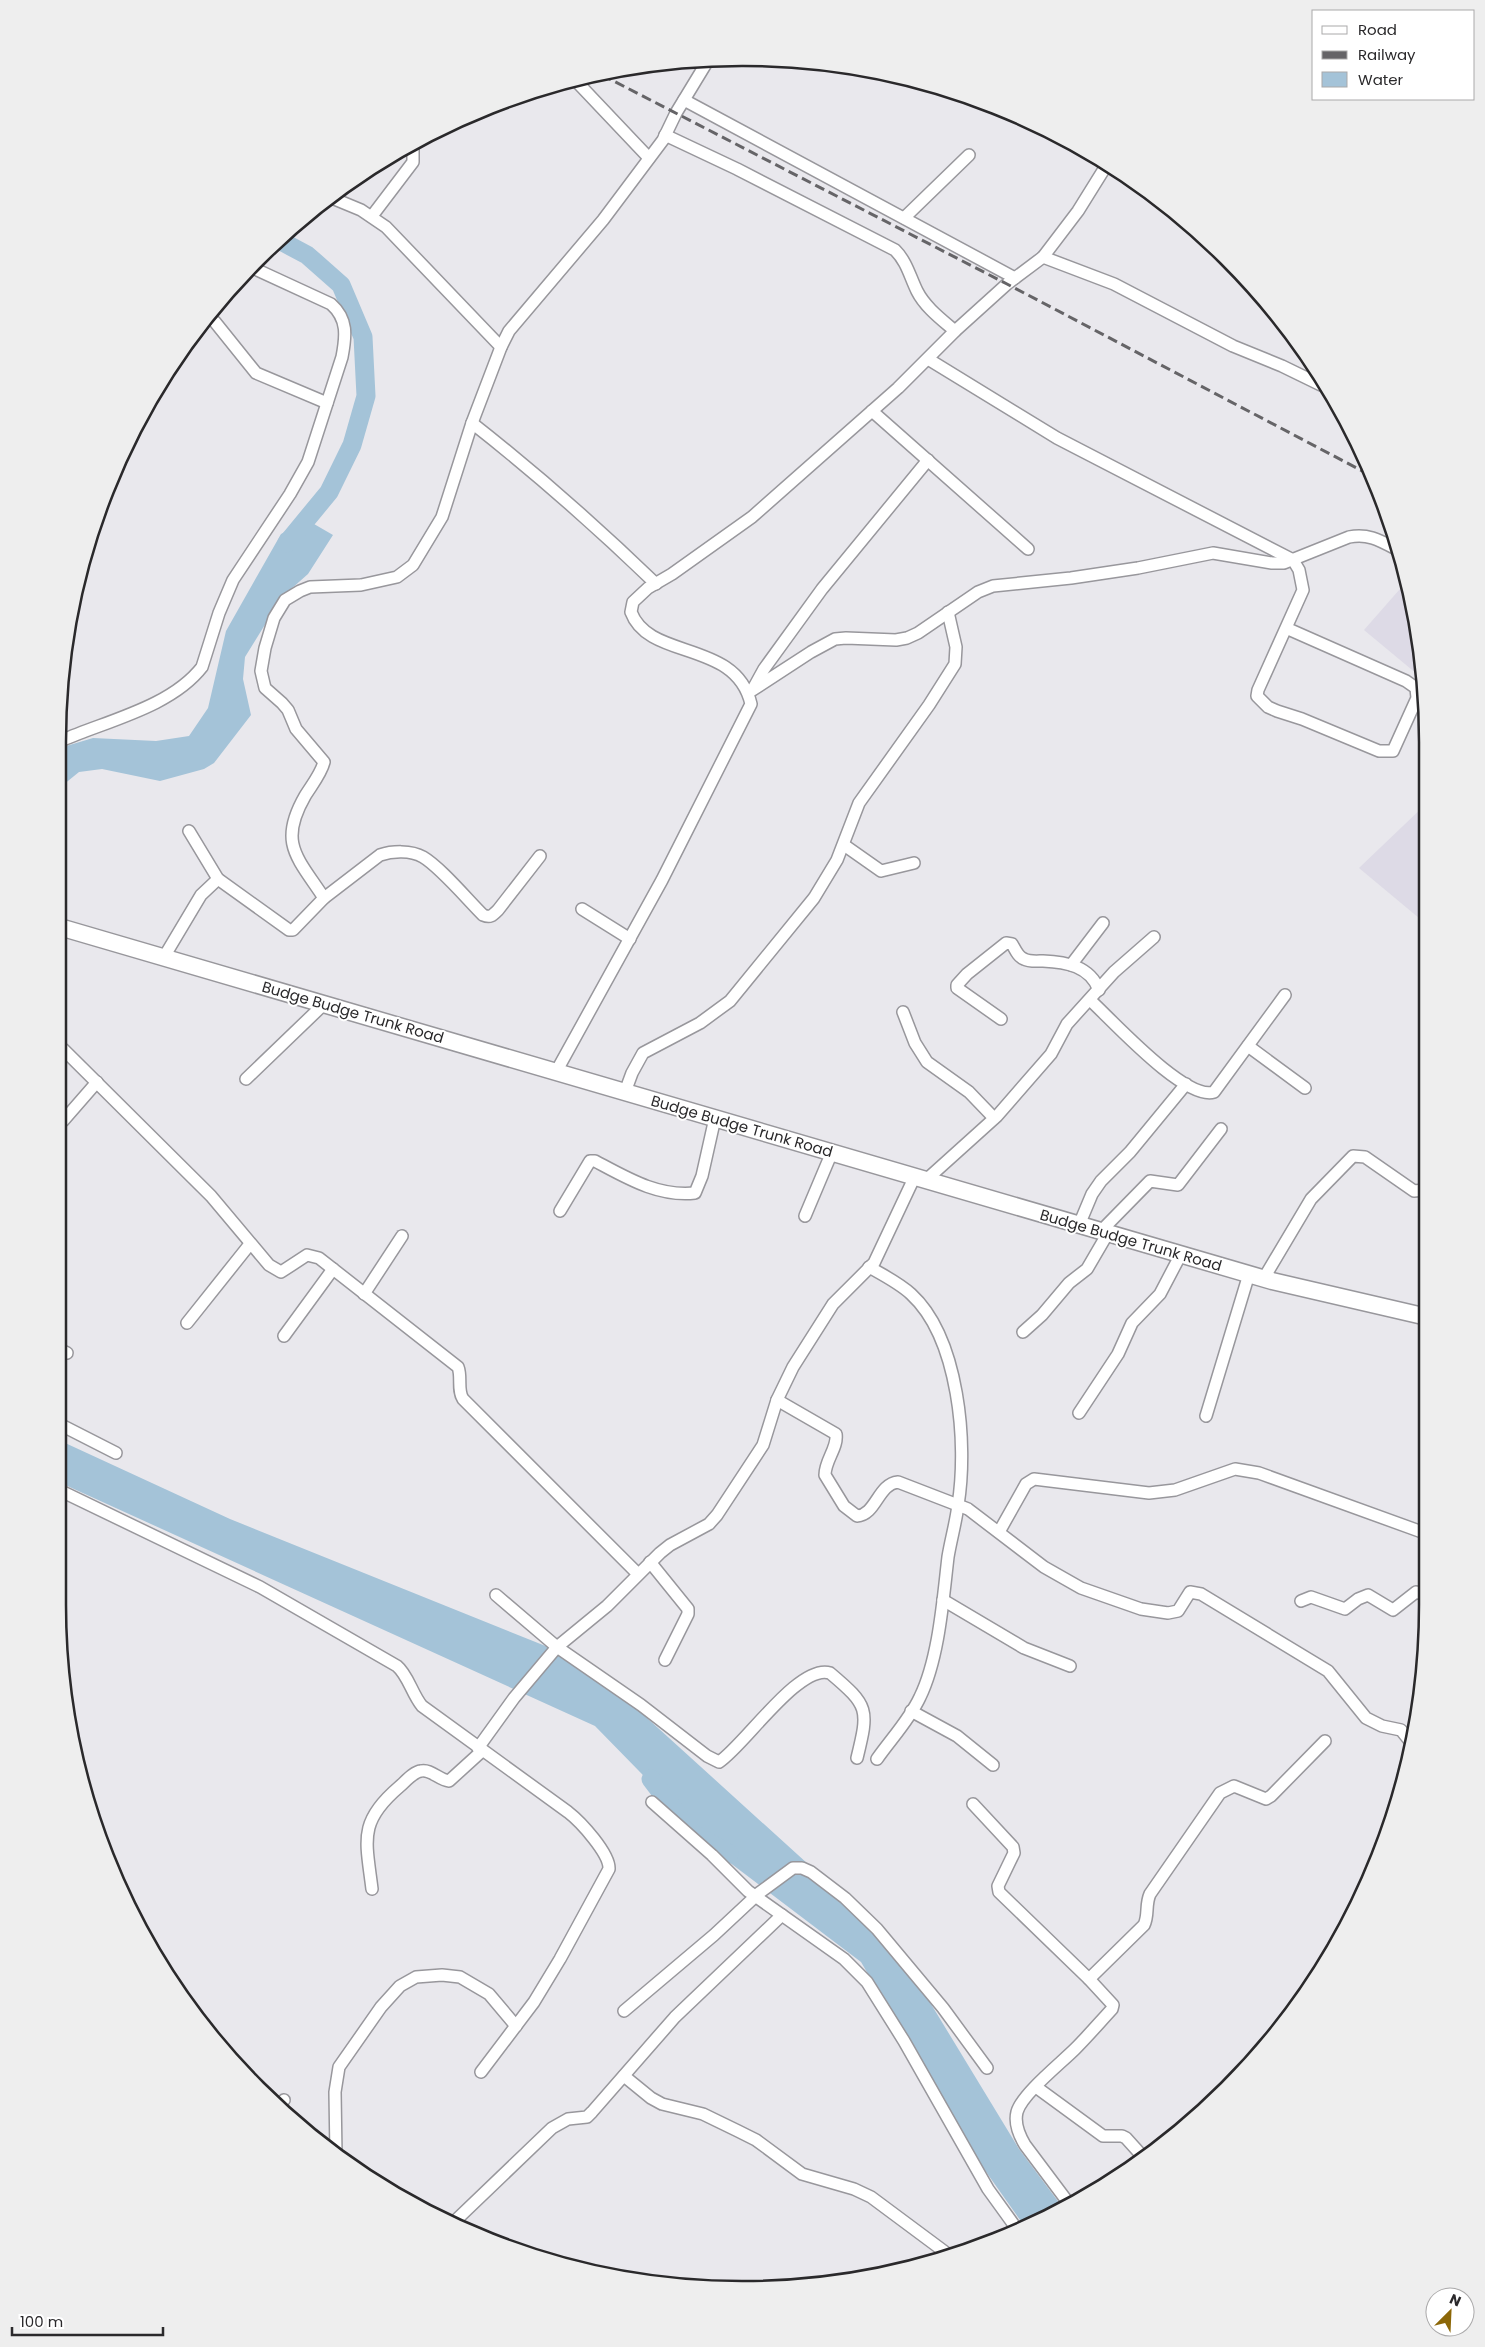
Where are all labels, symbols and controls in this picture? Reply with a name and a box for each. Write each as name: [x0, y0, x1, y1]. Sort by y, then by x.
legend: [1312, 10, 1475, 100]
text: Road: [1358, 19, 1397, 40]
text: Railway: [1358, 44, 1416, 65]
text: Water: [1358, 69, 1404, 90]
street label: Budge Budge Trunk Road: [260, 976, 446, 1048]
street label: Budge Budge Trunk Road: [649, 1090, 835, 1162]
street label: Budge Budge Trunk Road: [1038, 1204, 1224, 1276]
north arrow: [1425, 2287, 1475, 2337]
text: N: [1446, 2289, 1464, 2311]
scale bar: [12, 2304, 164, 2336]
text: 100 m: [20, 2311, 63, 2332]

